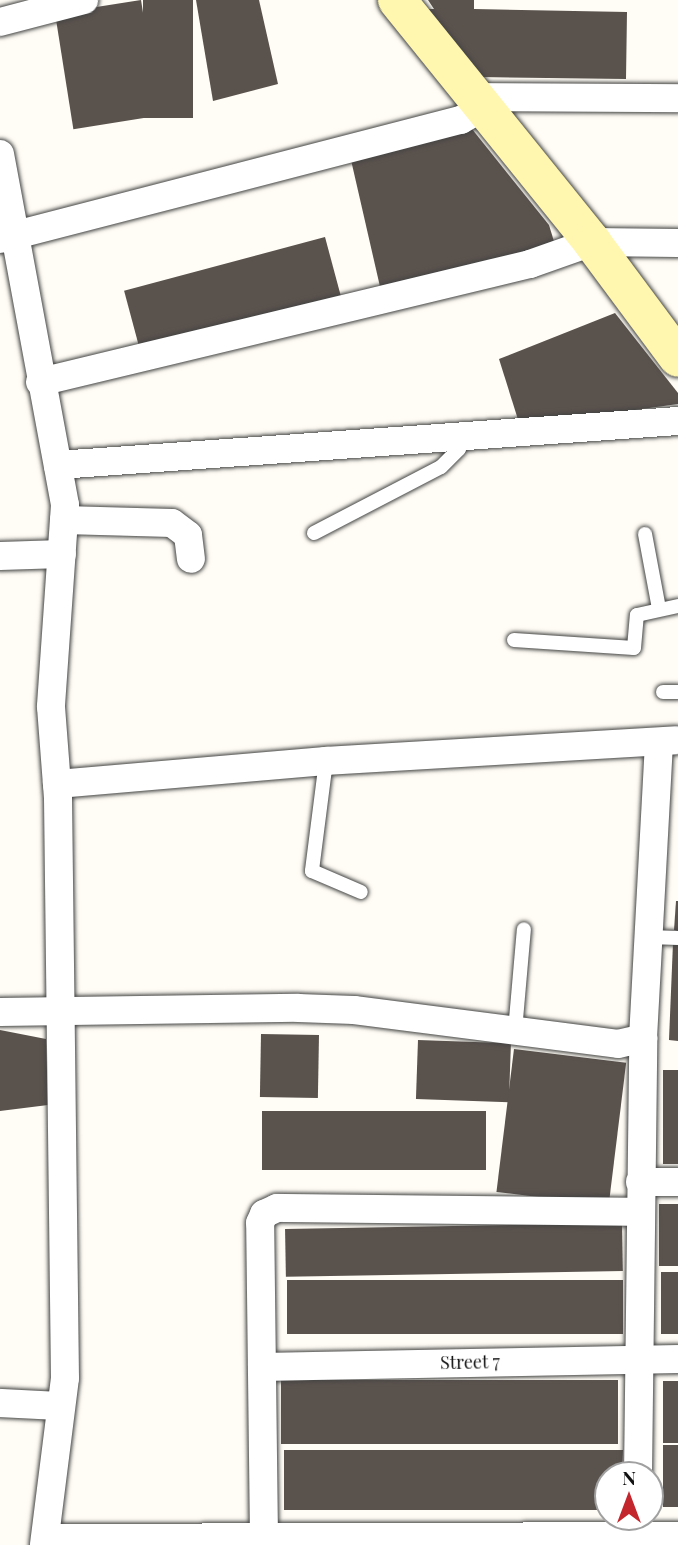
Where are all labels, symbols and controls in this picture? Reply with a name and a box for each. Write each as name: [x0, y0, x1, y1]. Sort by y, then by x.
street label: Street 7: [440, 1351, 500, 1373]
north arrow: [594, 1461, 664, 1531]
text: N: [622, 1464, 636, 1490]

